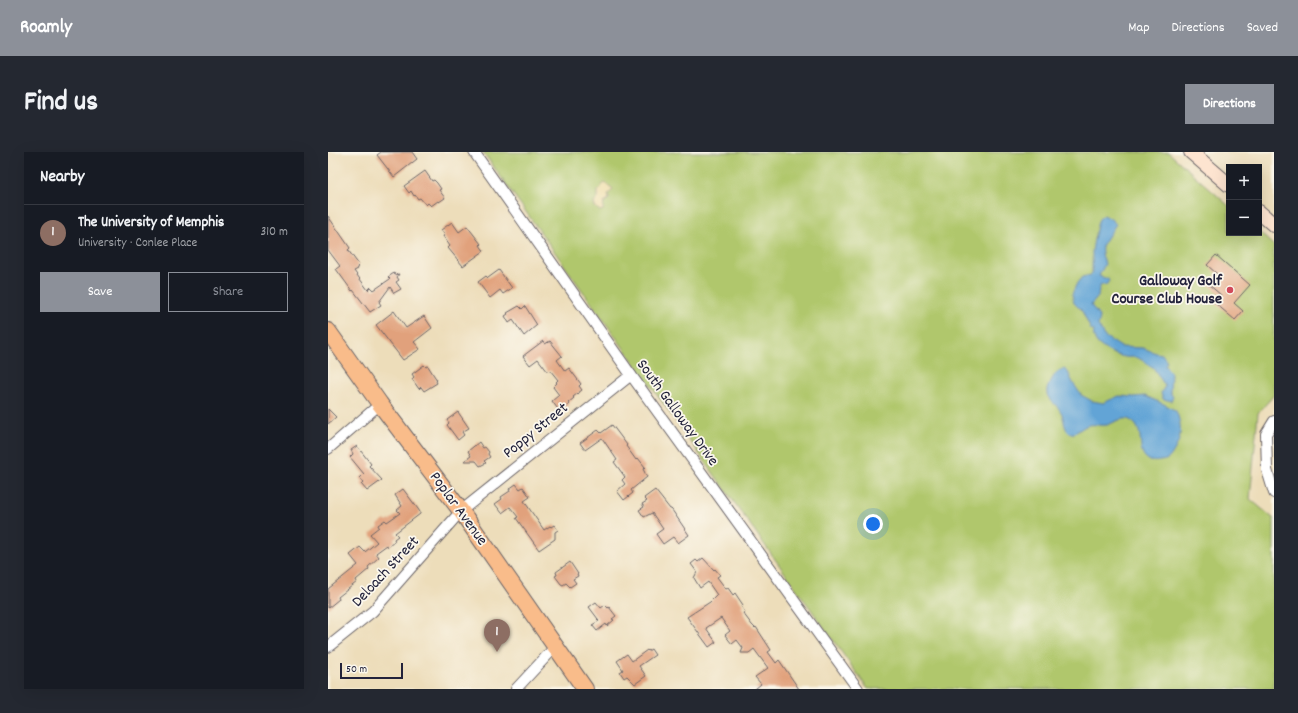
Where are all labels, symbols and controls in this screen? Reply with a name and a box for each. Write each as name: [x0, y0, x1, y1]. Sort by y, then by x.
text: Roamly: [20, 15, 72, 42]
text: Map: [1128, 18, 1150, 38]
text: Directions: [1172, 18, 1225, 38]
text: Saved: [1247, 18, 1278, 38]
text: Find us: [24, 84, 98, 124]
button: Directions: [1185, 84, 1274, 124]
map controls: [1226, 164, 1262, 236]
button: +: [1226, 164, 1262, 200]
text: Nearby: [40, 166, 84, 190]
button: −: [1226, 200, 1262, 236]
text: The University of Memphis: [78, 212, 224, 234]
text: 1: [52, 223, 54, 242]
text: 310 m: [260, 223, 288, 242]
text: University · Conlee Place: [78, 234, 197, 253]
place label: Galloway Golf Course Club House: [1112, 270, 1223, 311]
button: Save: [40, 272, 160, 312]
button: Share: [168, 272, 288, 312]
marker: Galloway Golf Course Club House: [1225, 285, 1235, 295]
street label: South Galloway Drive: [630, 355, 724, 471]
street label: Poppy Street: [498, 397, 574, 465]
street label: Poplar Avenue: [423, 467, 493, 551]
your location: [863, 514, 883, 534]
street label: Deloach Street: [347, 531, 425, 613]
pin: 1: [484, 619, 510, 652]
scale bar: [340, 661, 403, 680]
text: 50 m: [346, 662, 367, 678]

